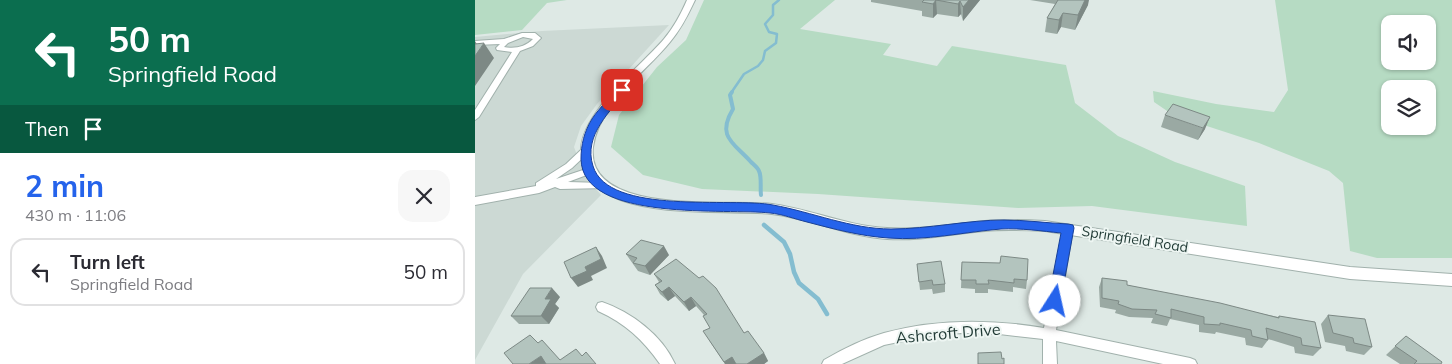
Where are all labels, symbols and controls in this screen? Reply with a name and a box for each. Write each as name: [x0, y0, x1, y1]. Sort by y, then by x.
map controls: [1381, 15, 1436, 135]
button: sound: [1381, 15, 1436, 70]
text: 50 m: [108, 17, 191, 61]
icon: left: [25, 20, 90, 85]
text: Springfield Road: [108, 60, 277, 88]
pin: [601, 69, 643, 111]
icon: arrive: [608, 76, 636, 104]
button: layers: [1381, 80, 1436, 135]
icon: arrive: [79, 115, 107, 143]
text: Then: [25, 117, 69, 141]
text: 2 min: [25, 167, 104, 205]
button: close: [398, 170, 450, 222]
text: 430 m · 11:06: [25, 205, 126, 225]
street label: Springfield Road: [1080, 222, 1190, 256]
text: Turn left: [70, 250, 145, 274]
icon: left: [27, 258, 55, 286]
text: 50 m: [404, 260, 448, 284]
text: Springfield Road: [70, 274, 193, 294]
position arrow: [1028, 274, 1080, 326]
street label: Ashcroft Drive: [895, 318, 1001, 348]

